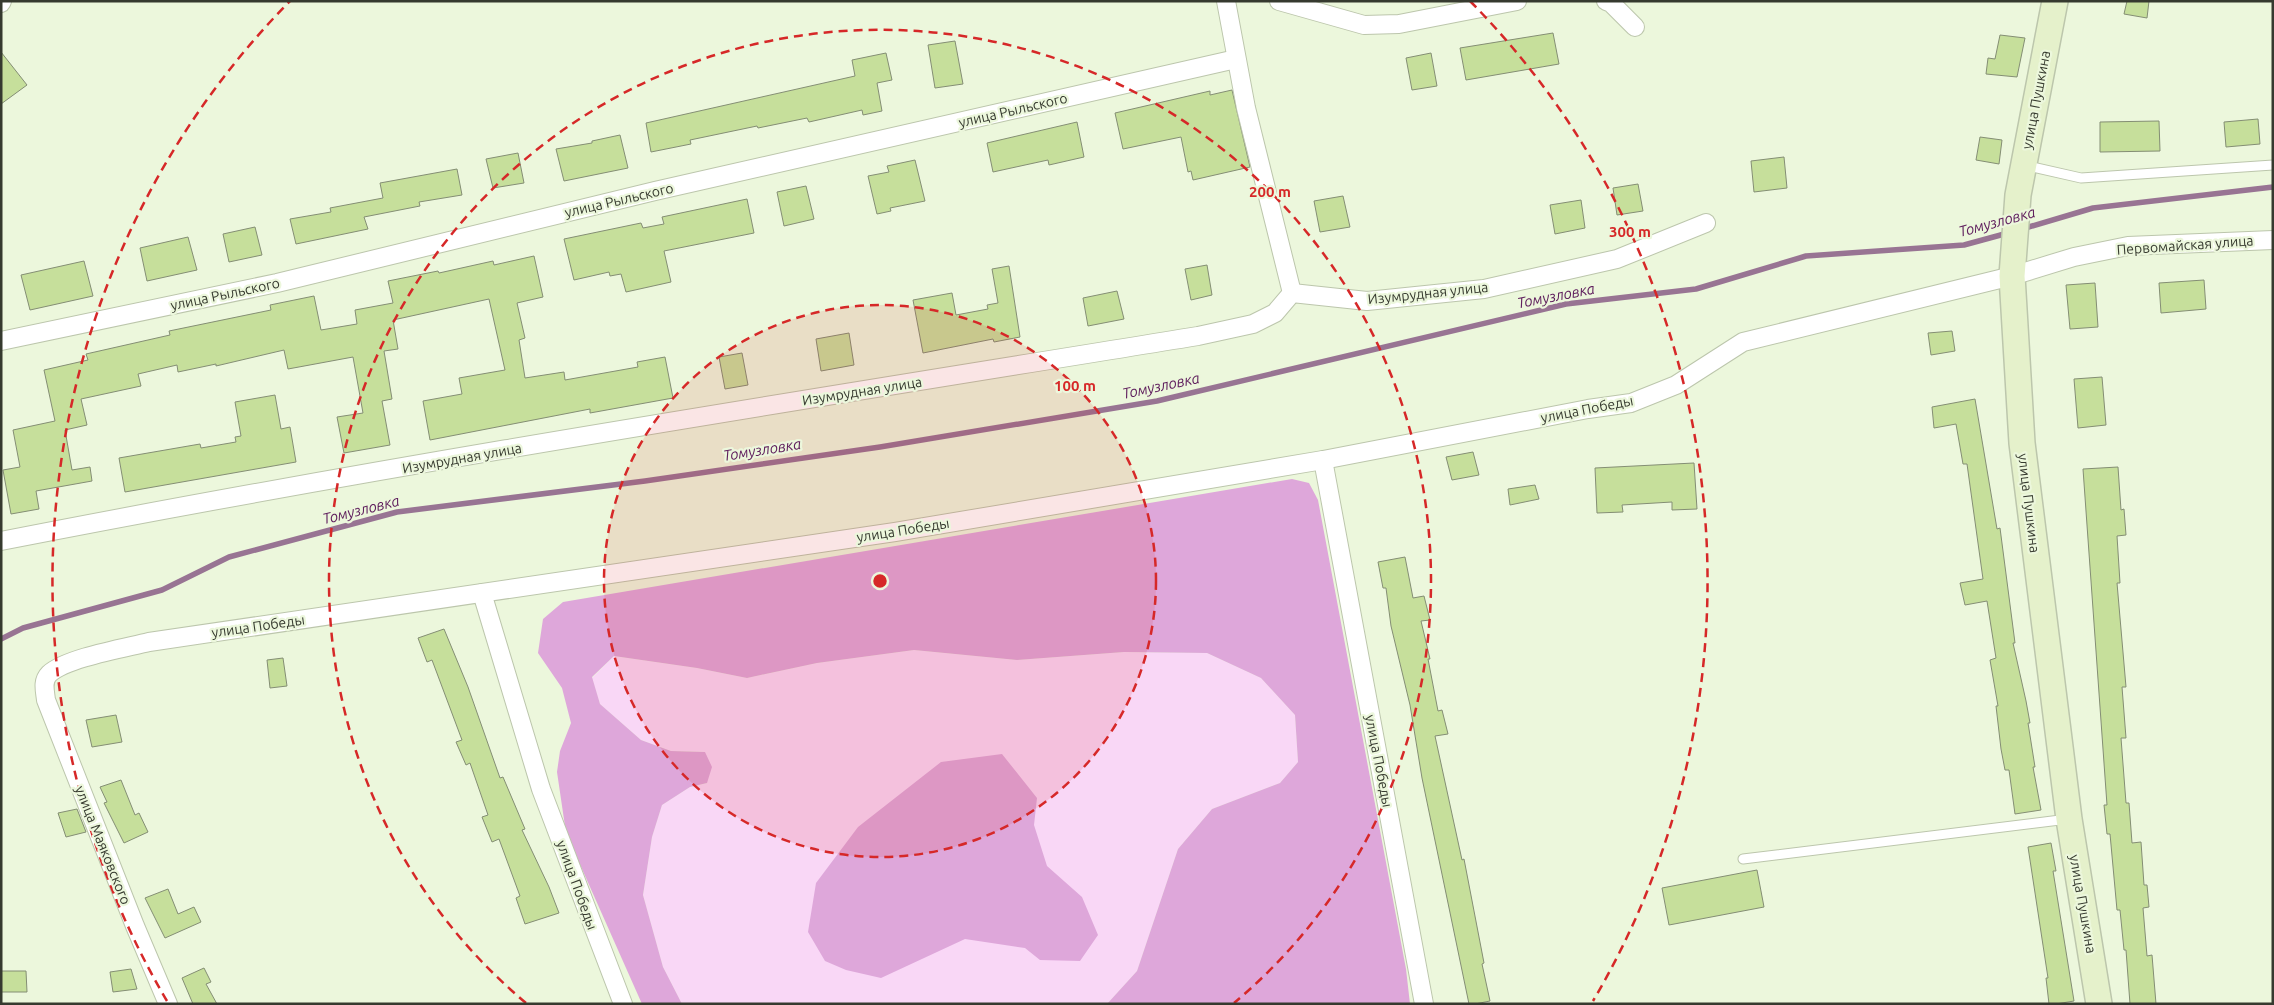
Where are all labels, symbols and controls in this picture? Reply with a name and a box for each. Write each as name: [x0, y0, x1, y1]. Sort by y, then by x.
street label: улица Пушкина: [2019, 49, 2053, 151]
street label: улица Рыльского: [957, 90, 1069, 130]
street label: улица Рыльского: [563, 180, 675, 220]
text: 200 m: [1249, 183, 1291, 200]
water label: Томузловка: [1957, 203, 2037, 240]
text: 300 m: [1609, 223, 1651, 240]
street label: Первомайская улица: [2116, 232, 2254, 258]
street label: улица Рыльского: [169, 275, 281, 313]
street label: Изумрудная улица: [1367, 279, 1489, 307]
water label: Томузловка: [1516, 280, 1596, 311]
water label: Томузловка: [1121, 369, 1201, 402]
street label: Изумрудная улица: [801, 374, 923, 408]
text: 100 m: [1054, 377, 1096, 394]
street label: улица Победы: [1539, 392, 1635, 426]
water label: Томузловка: [722, 435, 802, 464]
street label: Изумрудная улица: [401, 440, 523, 476]
street label: улица Пушкина: [2015, 452, 2043, 554]
water label: Томузловка: [321, 492, 401, 527]
street label: улица Победы: [855, 515, 951, 545]
centre of rings: [871, 572, 889, 590]
street label: улица Победы: [210, 612, 306, 640]
street label: улица Победы: [1362, 713, 1396, 809]
street label: улица Маяковского: [72, 783, 134, 907]
street label: улица Победы: [553, 838, 601, 932]
street label: улица Пушкина: [2066, 853, 2100, 955]

